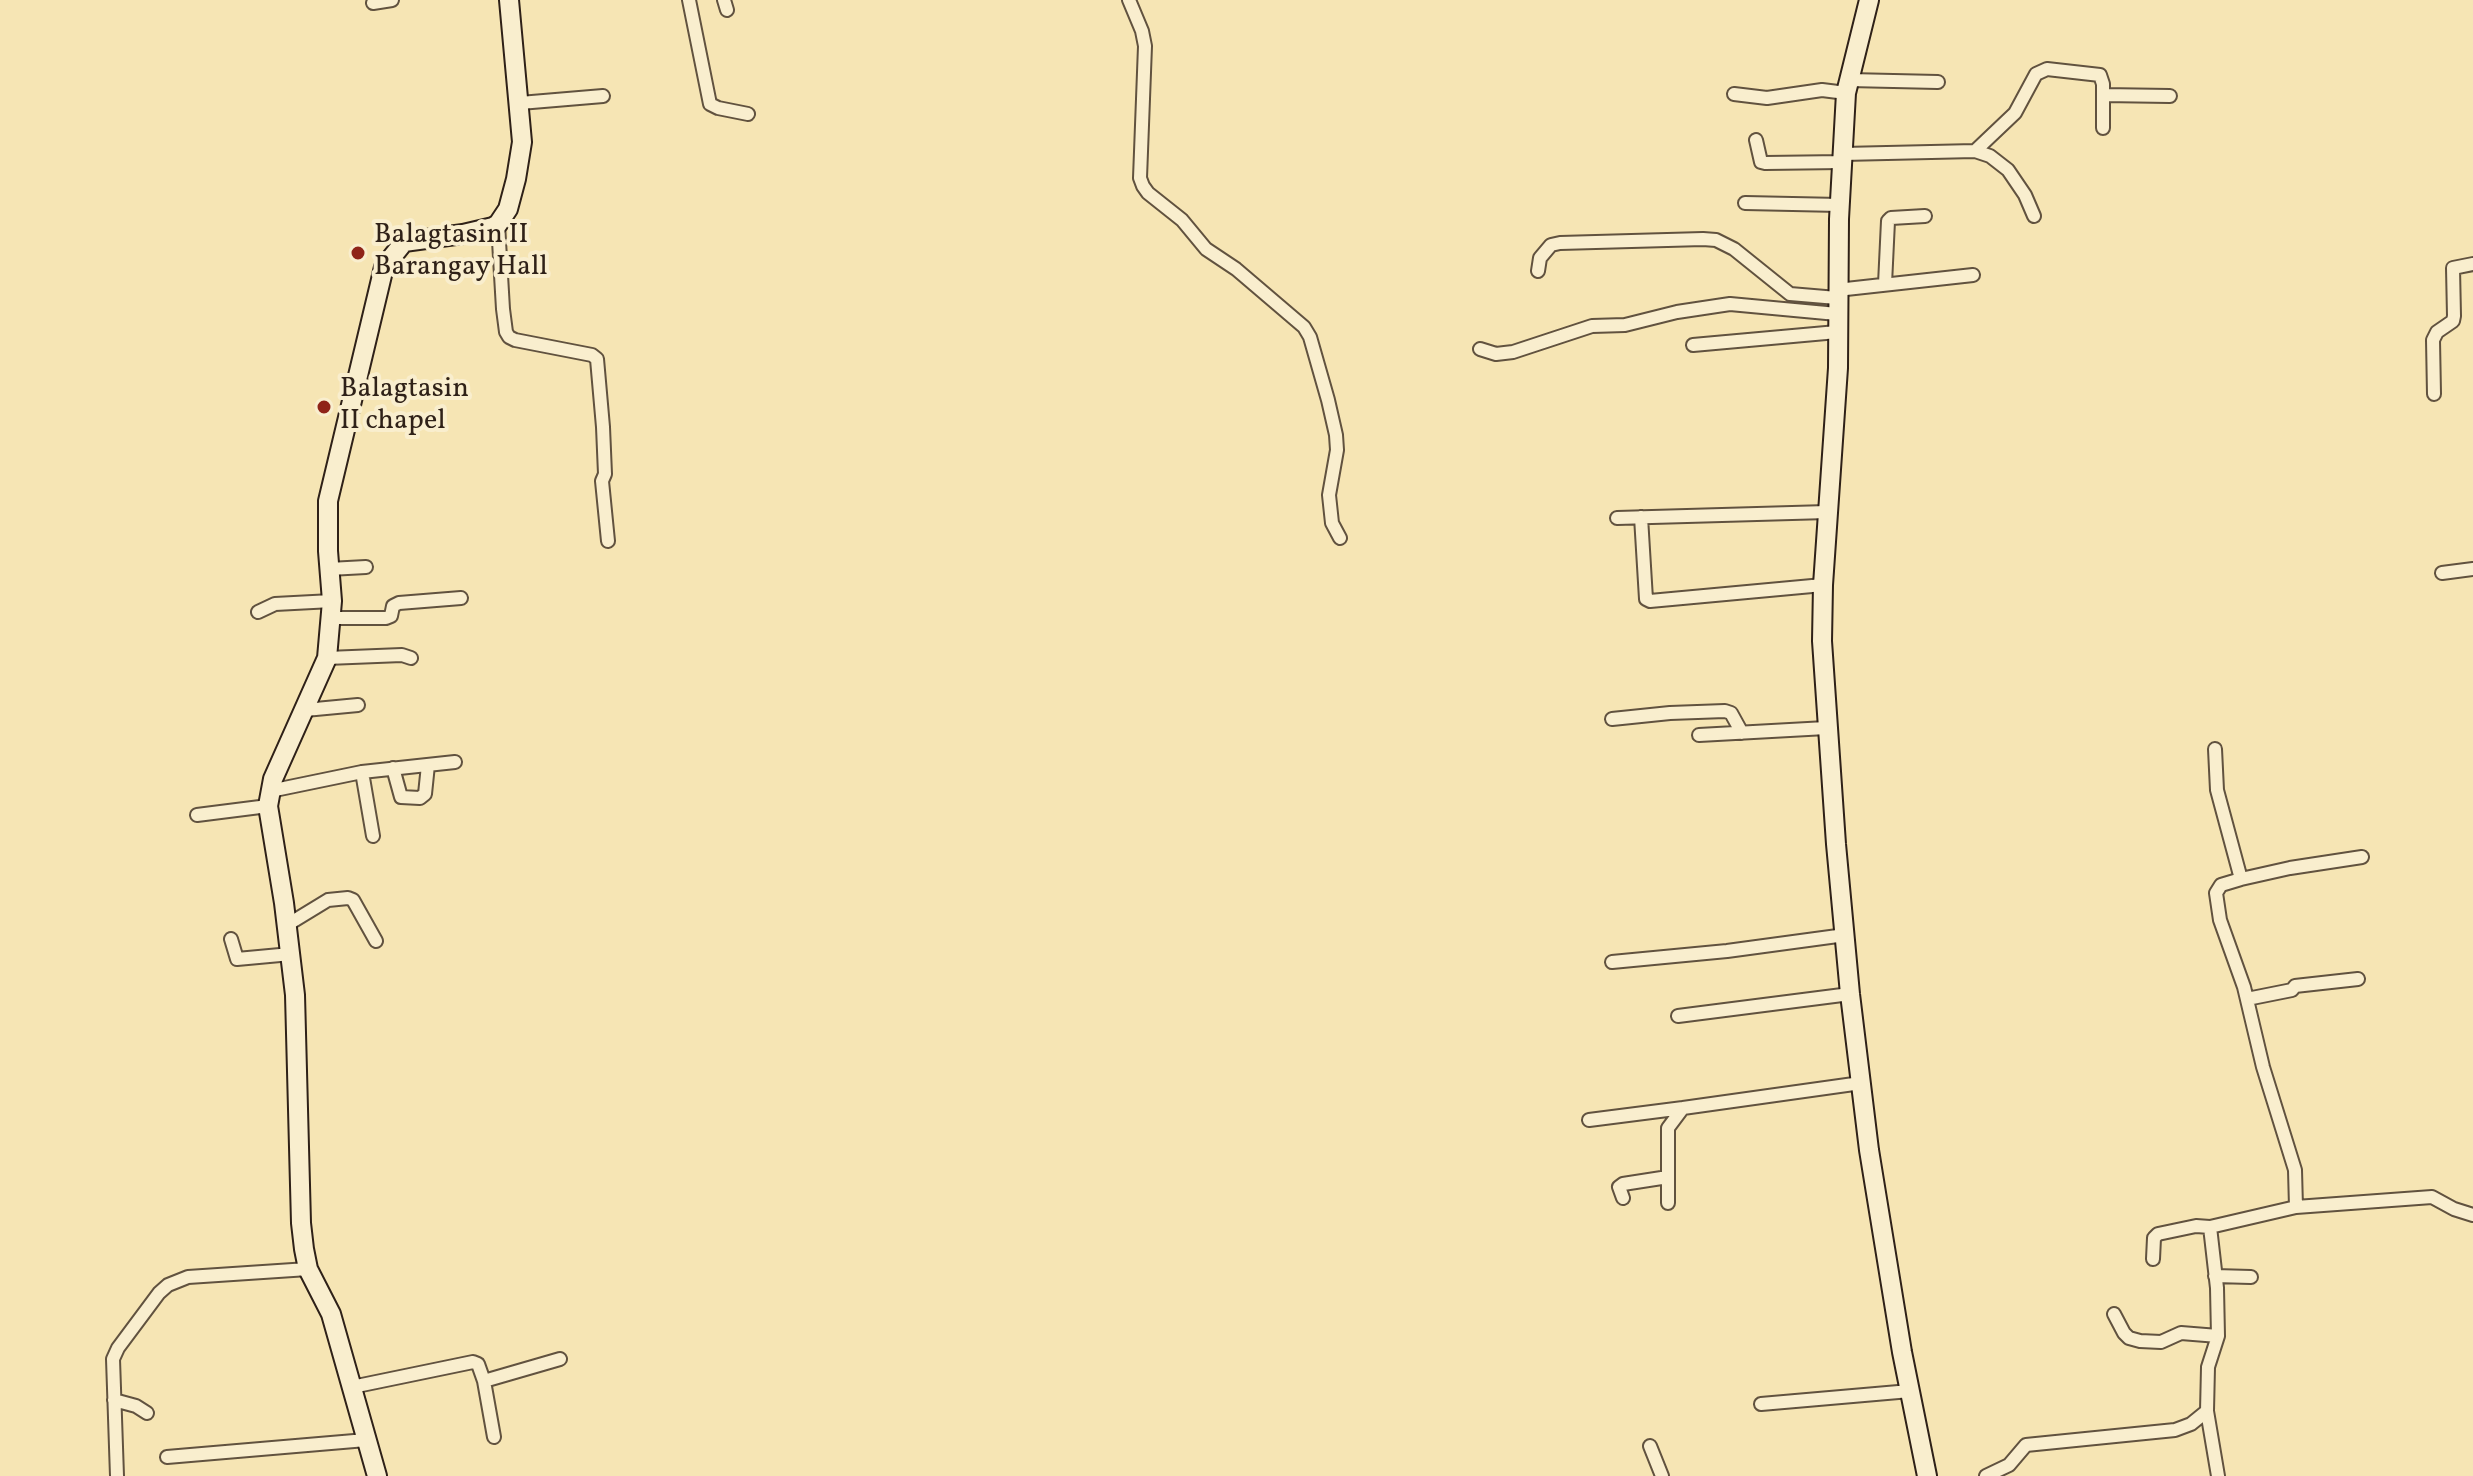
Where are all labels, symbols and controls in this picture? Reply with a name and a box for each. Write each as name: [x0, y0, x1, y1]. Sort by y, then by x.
place label: Balagtasin II Barangay Hall: [374, 220, 548, 286]
marker: Balagtasin II Barangay Hall: [349, 244, 367, 262]
place label: Balagtasin II chapel: [340, 374, 469, 440]
marker: Balagtasin II chapel: [315, 398, 333, 416]

